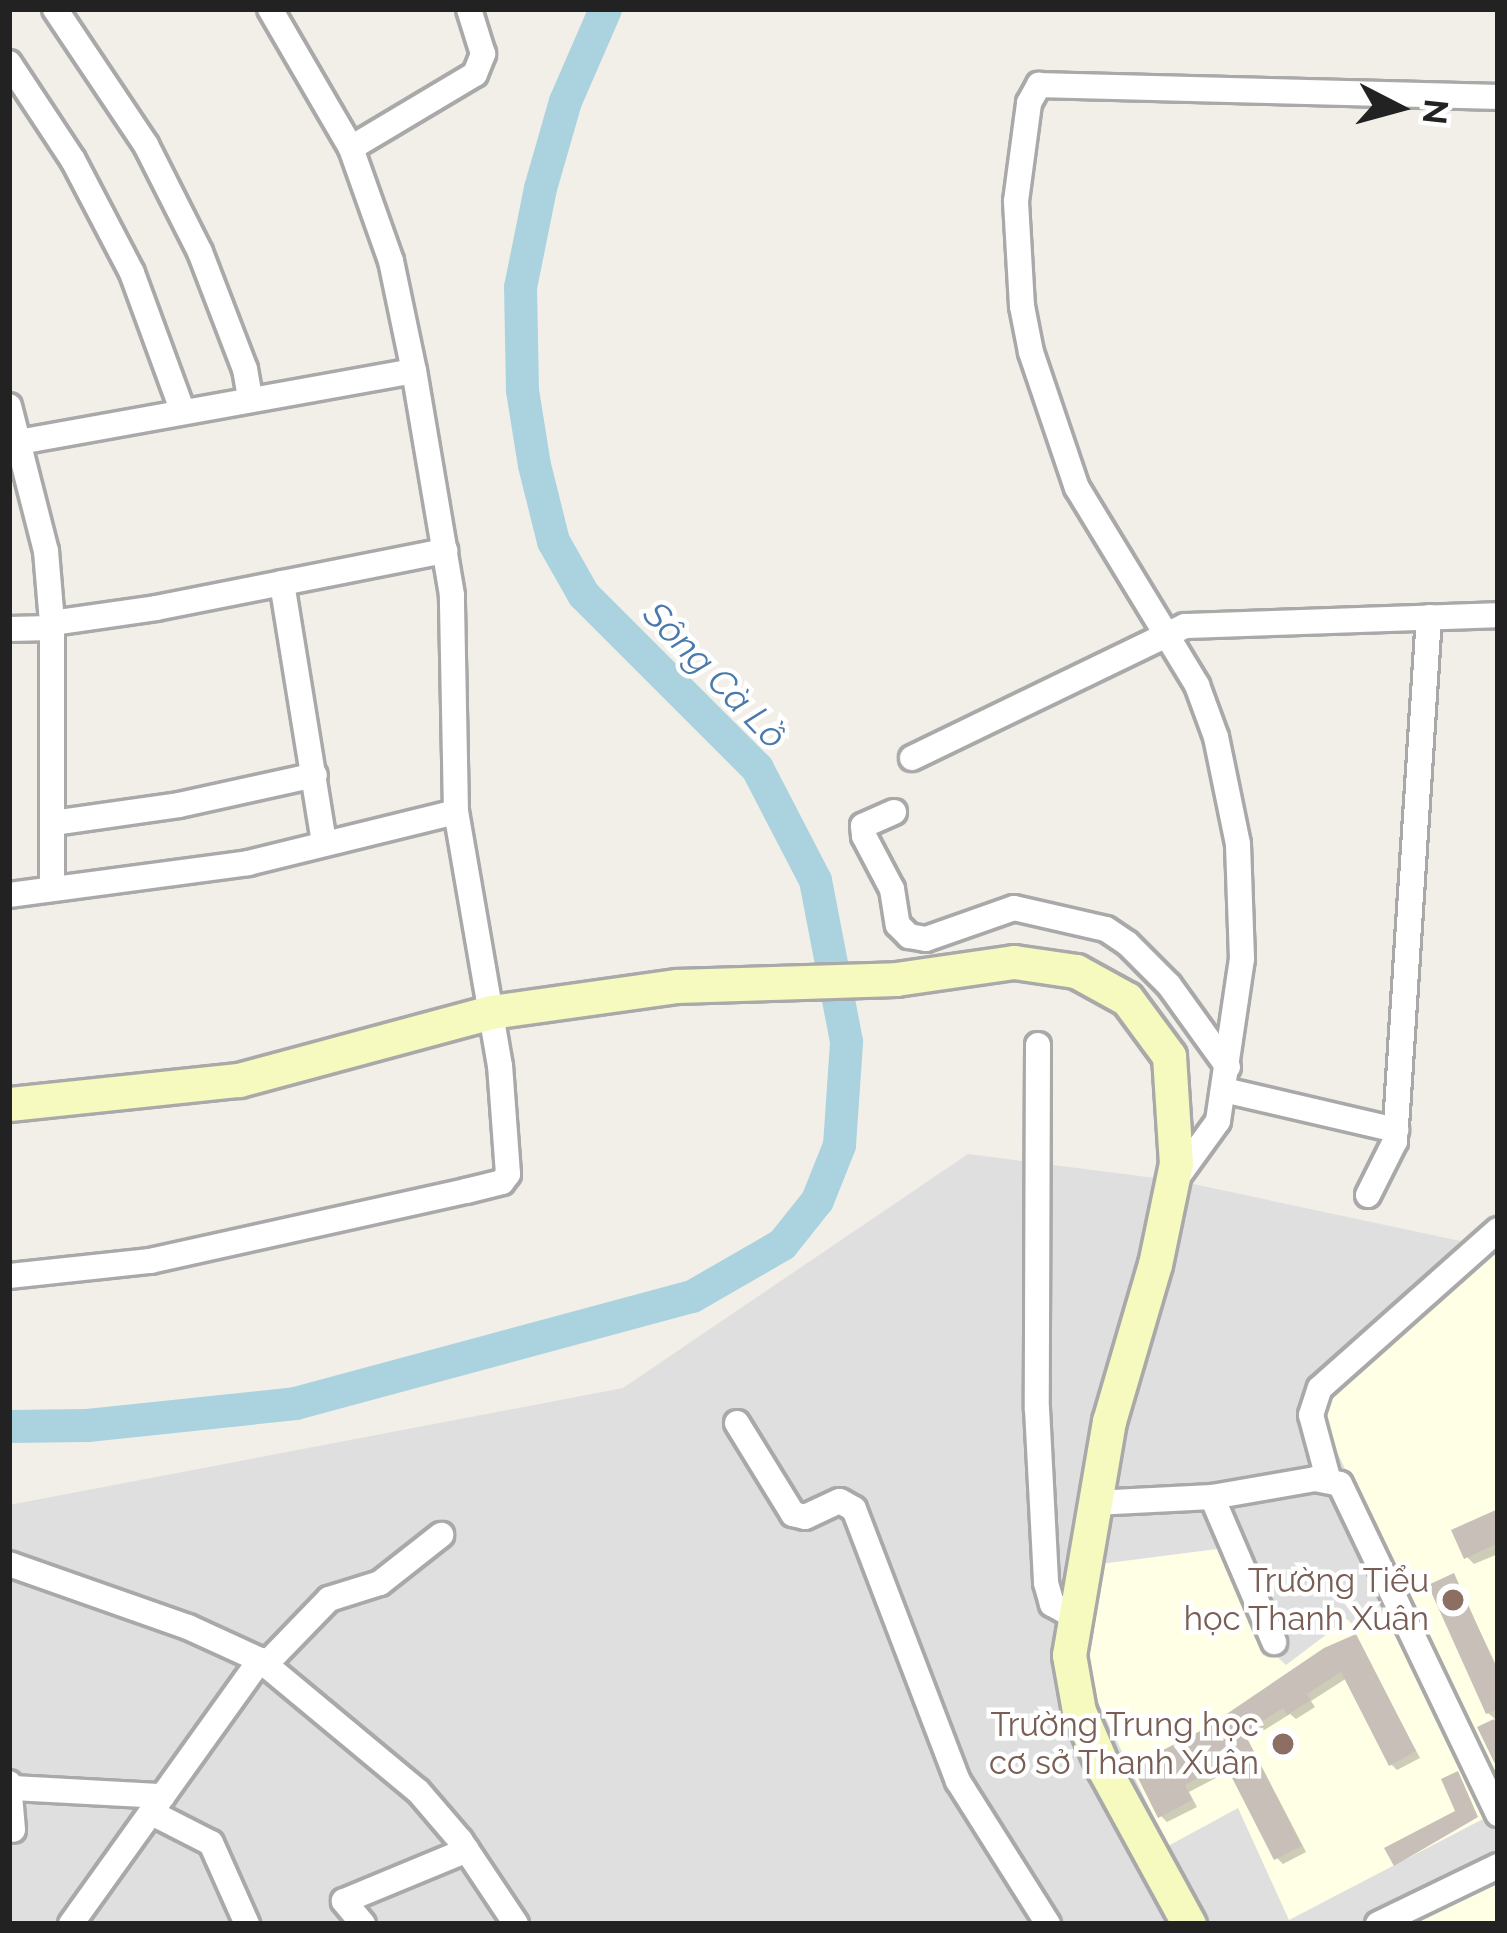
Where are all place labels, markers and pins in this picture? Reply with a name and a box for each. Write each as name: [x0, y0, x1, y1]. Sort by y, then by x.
place label: Trường Tiểu học Thanh Xuân: [1182, 1561, 1429, 1639]
marker: Trường Tiểu học Thanh Xuân: [1440, 1587, 1466, 1613]
place label: Trường Trung học cơ sở Thanh Xuân: [988, 1705, 1259, 1783]
marker: Trường Trung học cơ sở Thanh Xuân: [1270, 1731, 1296, 1757]

